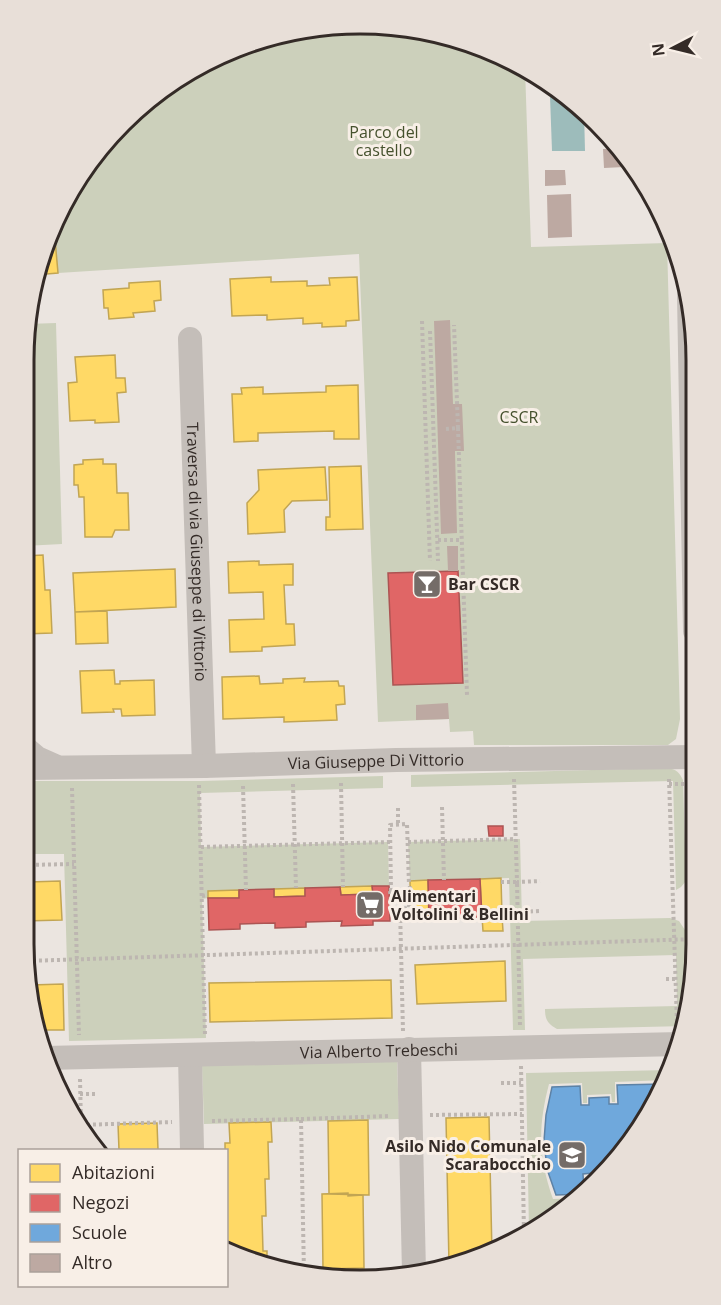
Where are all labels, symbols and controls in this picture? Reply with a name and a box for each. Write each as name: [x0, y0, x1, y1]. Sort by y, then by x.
north arrow: [643, 18, 703, 78]
text: N: [646, 42, 670, 58]
park label: Parco del castello: [349, 121, 419, 161]
park label: CSCR: [500, 406, 539, 428]
street label: Traversa di via Giuseppe di Vittorio: [182, 422, 212, 682]
bar icon: Bar CSCR: [411, 568, 443, 600]
place label: Bar CSCR: [448, 573, 520, 595]
street label: Via Giuseppe Di Vittorio: [288, 748, 464, 774]
place label: Alimentari Voltolini & Bellini: [391, 885, 529, 925]
supermarket icon: Alimentari Voltolini & Bellini: [354, 889, 386, 921]
street label: Via Alberto Trebeschi: [300, 1038, 458, 1063]
place label: Asilo Nido Comunale Scarabocchio: [385, 1135, 551, 1175]
school or university icon: Asilo Nido Comunale Scarabocchio: [556, 1139, 588, 1171]
legend: [18, 1149, 228, 1287]
text: Abitazioni: [72, 1160, 155, 1184]
text: Negozi: [72, 1190, 129, 1214]
text: Scuole: [72, 1220, 127, 1244]
text: Altro: [72, 1250, 113, 1274]

